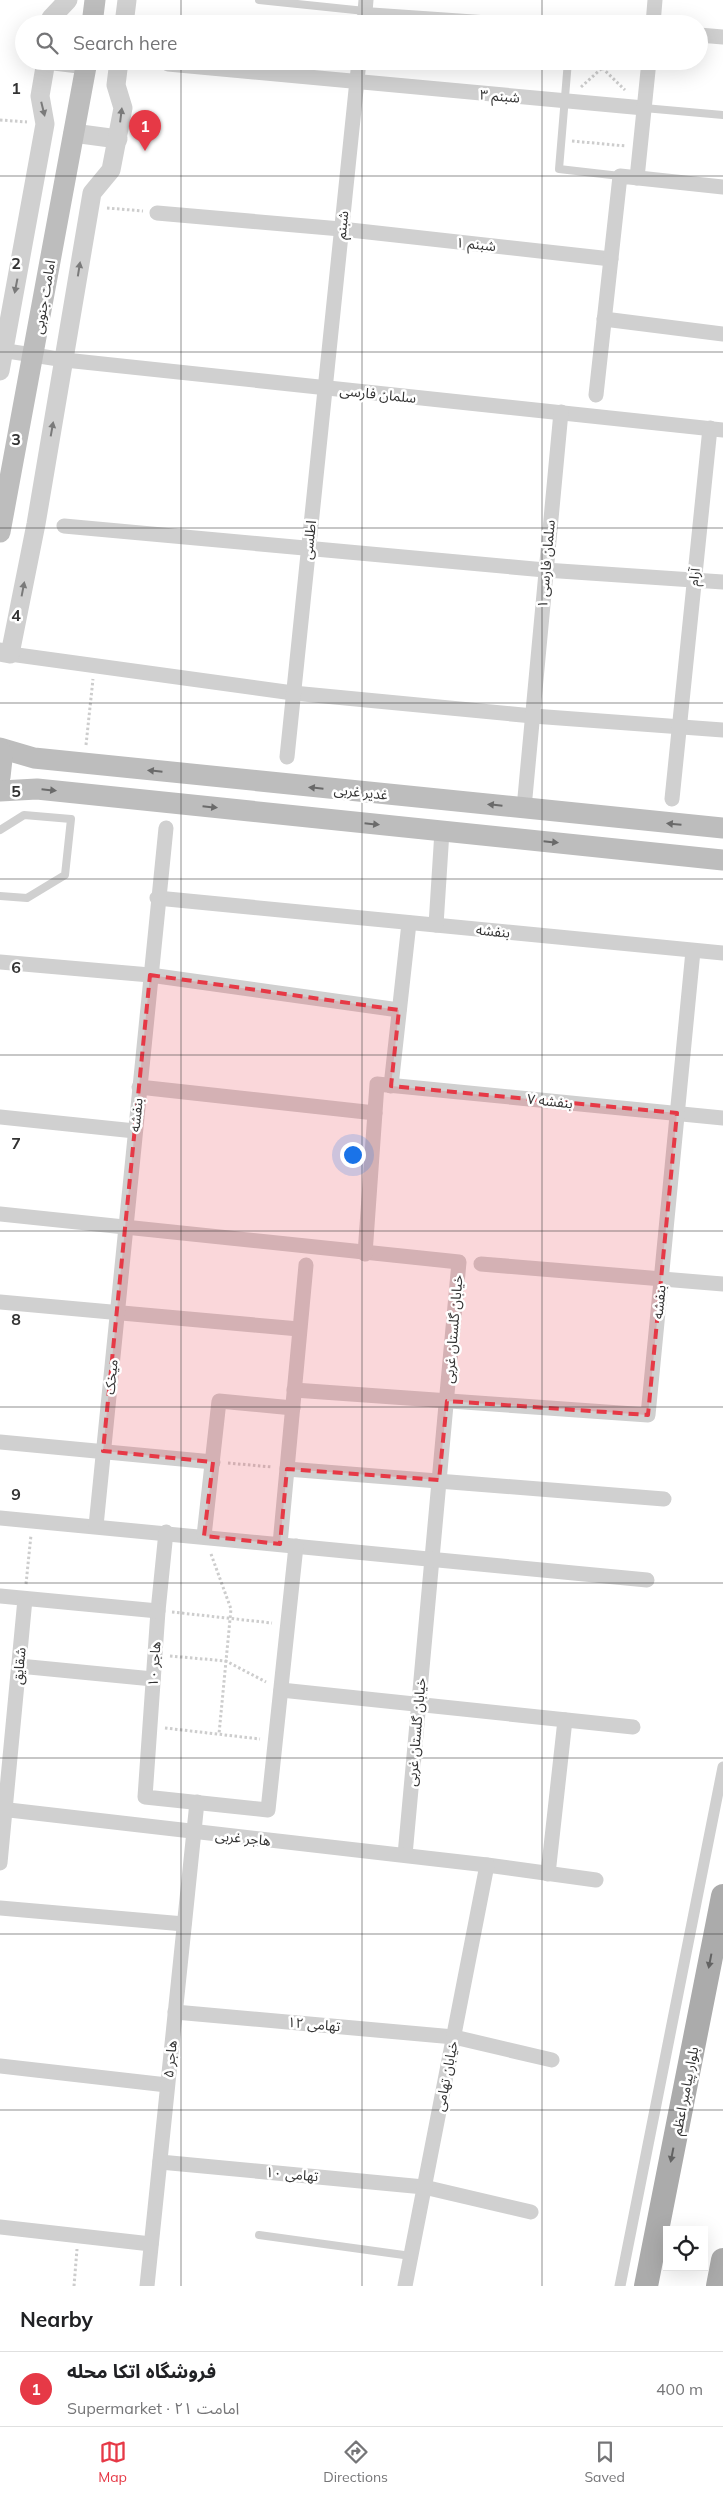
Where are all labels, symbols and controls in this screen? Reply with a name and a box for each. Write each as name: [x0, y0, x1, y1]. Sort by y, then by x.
search box: [15, 15, 708, 70]
icon: search: [33, 29, 61, 57]
text: Search here: [73, 31, 177, 55]
text: 1: [11, 78, 21, 98]
street label: شبنم ۳: [479, 85, 521, 109]
one-way arrow: [39, 101, 47, 117]
one-way arrow: [117, 107, 125, 123]
pin: 1: [129, 110, 161, 151]
street label: شبنم: [332, 210, 354, 240]
street label: شبنم ۱: [455, 233, 497, 257]
text: 2: [11, 253, 21, 273]
street label: امامت جنوبی: [29, 259, 59, 335]
one-way arrow: [76, 260, 84, 276]
one-way arrow: [11, 278, 19, 294]
street label: سلمان فارسی: [339, 381, 417, 407]
one-way arrow: [49, 421, 57, 437]
text: 3: [11, 429, 21, 449]
street label: سلمان فارسی ۱: [533, 519, 559, 609]
street label: اطلسی: [298, 520, 320, 560]
street label: آرام: [684, 566, 706, 587]
one-way arrow: [19, 581, 27, 596]
text: 4: [11, 605, 21, 625]
one-way arrow: [146, 767, 162, 775]
street label: غدیر غربی: [333, 780, 389, 804]
text: 5: [11, 781, 21, 801]
one-way arrow: [308, 784, 324, 792]
one-way arrow: [41, 786, 57, 794]
one-way arrow: [487, 801, 503, 809]
one-way arrow: [202, 803, 218, 811]
one-way arrow: [364, 820, 380, 828]
one-way arrow: [666, 820, 682, 828]
one-way arrow: [543, 838, 559, 846]
street label: بنفشه: [475, 920, 511, 942]
text: 6: [11, 957, 21, 977]
street label: بنفشه ۷: [526, 1090, 574, 1112]
street label: بنفشه: [125, 1097, 147, 1133]
text: 7: [11, 1133, 21, 1153]
your location: [340, 1142, 366, 1168]
street label: خیابان گلستان غربی: [439, 1274, 467, 1384]
street label: بنفشه: [648, 1284, 670, 1320]
text: 8: [11, 1309, 21, 1329]
street label: میخک: [100, 1359, 122, 1395]
text: 9: [11, 1484, 21, 1504]
street label: هاجر ۱۰: [143, 1641, 165, 1687]
street label: شقایق: [8, 1647, 31, 1686]
street label: خیابان گلستان غربی: [402, 1677, 430, 1787]
street label: هاجر غربی: [214, 1826, 272, 1850]
one-way arrow: [706, 1954, 714, 1969]
street label: تهامی ۱۲: [287, 2013, 341, 2035]
street label: هاجر ۵: [159, 2039, 181, 2079]
street label: خیابان تهامی: [430, 2039, 462, 2113]
street label: بلوار پیامبر اعظم: [668, 2045, 704, 2137]
one-way arrow: [668, 2147, 676, 2163]
street label: تهامی ۱۰: [265, 2163, 319, 2185]
map controls: [663, 2226, 708, 2271]
button: locate: [663, 2226, 708, 2271]
text: Nearby: [20, 2306, 93, 2332]
text: فروشگاه اتکا محله: [67, 2359, 216, 2383]
text: 1: [31, 2379, 41, 2399]
text: 400 m: [656, 2379, 703, 2399]
text: Supermarket · امامت ۲۱: [67, 2398, 239, 2418]
tab: Map: [98, 2438, 127, 2486]
tab: Directions: [323, 2438, 388, 2486]
tab: Saved: [584, 2438, 625, 2486]

